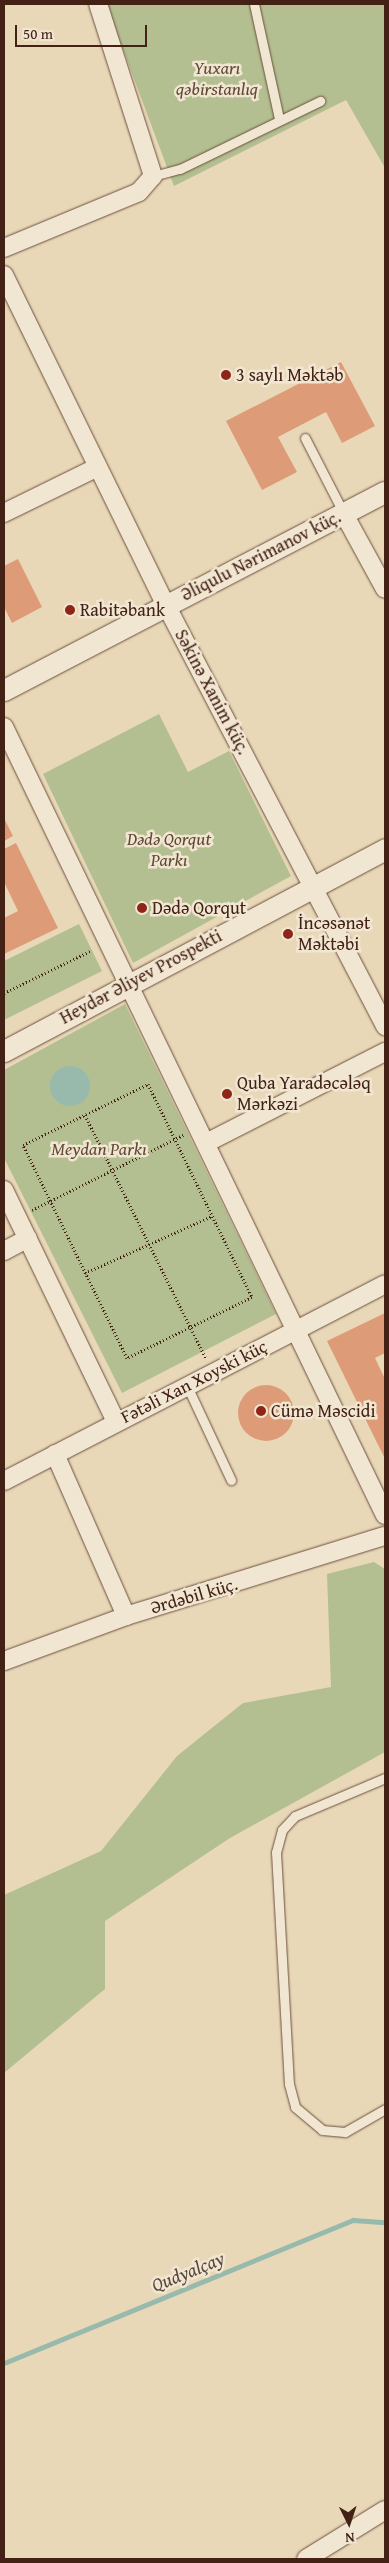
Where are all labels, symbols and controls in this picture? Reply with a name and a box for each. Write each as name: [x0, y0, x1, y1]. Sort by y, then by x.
scale bar: [18, 15, 150, 47]
text: 50 m: [23, 23, 53, 44]
park label: Yuxarı qəbirstanlıq: [176, 58, 258, 100]
place label: 3 saylı Məktəb: [236, 364, 344, 386]
marker: 3 saylı Məktəb: [220, 369, 232, 381]
street label: Əliqulu Nərimanov küç.: [177, 506, 345, 606]
place label: Rabitəbank: [80, 599, 165, 621]
marker: Rabitəbank: [64, 604, 76, 616]
street label: Səkinə Xanim küç.: [170, 626, 254, 758]
park label: Dədə Qorqut Parkı: [127, 829, 211, 872]
place label: Dədə Qorqut: [152, 897, 246, 919]
marker: Dədə Qorqut: [136, 902, 148, 914]
place label: İncəsənət Məktəbi: [298, 913, 370, 956]
street label: Heydər Əliyev Prospekti: [56, 925, 226, 1029]
marker: İncəsənət Məktəbi: [282, 928, 294, 940]
place label: Quba Yaradəcələq Mərkəzi: [237, 1073, 371, 1116]
marker: Quba Yaradəcələq Mərkəzi: [221, 1088, 233, 1100]
park label: Meydan Parkı: [51, 1138, 147, 1160]
street label: Fətəli Xan Xoyski küç: [117, 1336, 271, 1428]
place label: Cümə Məscidi: [271, 1400, 376, 1422]
marker: Cümə Məscidi: [255, 1405, 267, 1417]
street label: Ərdəbil küç.: [148, 1573, 240, 1619]
water label: Qudyalçay: [148, 2247, 228, 2297]
north arrow: [324, 2498, 374, 2548]
text: N: [345, 2528, 355, 2548]

